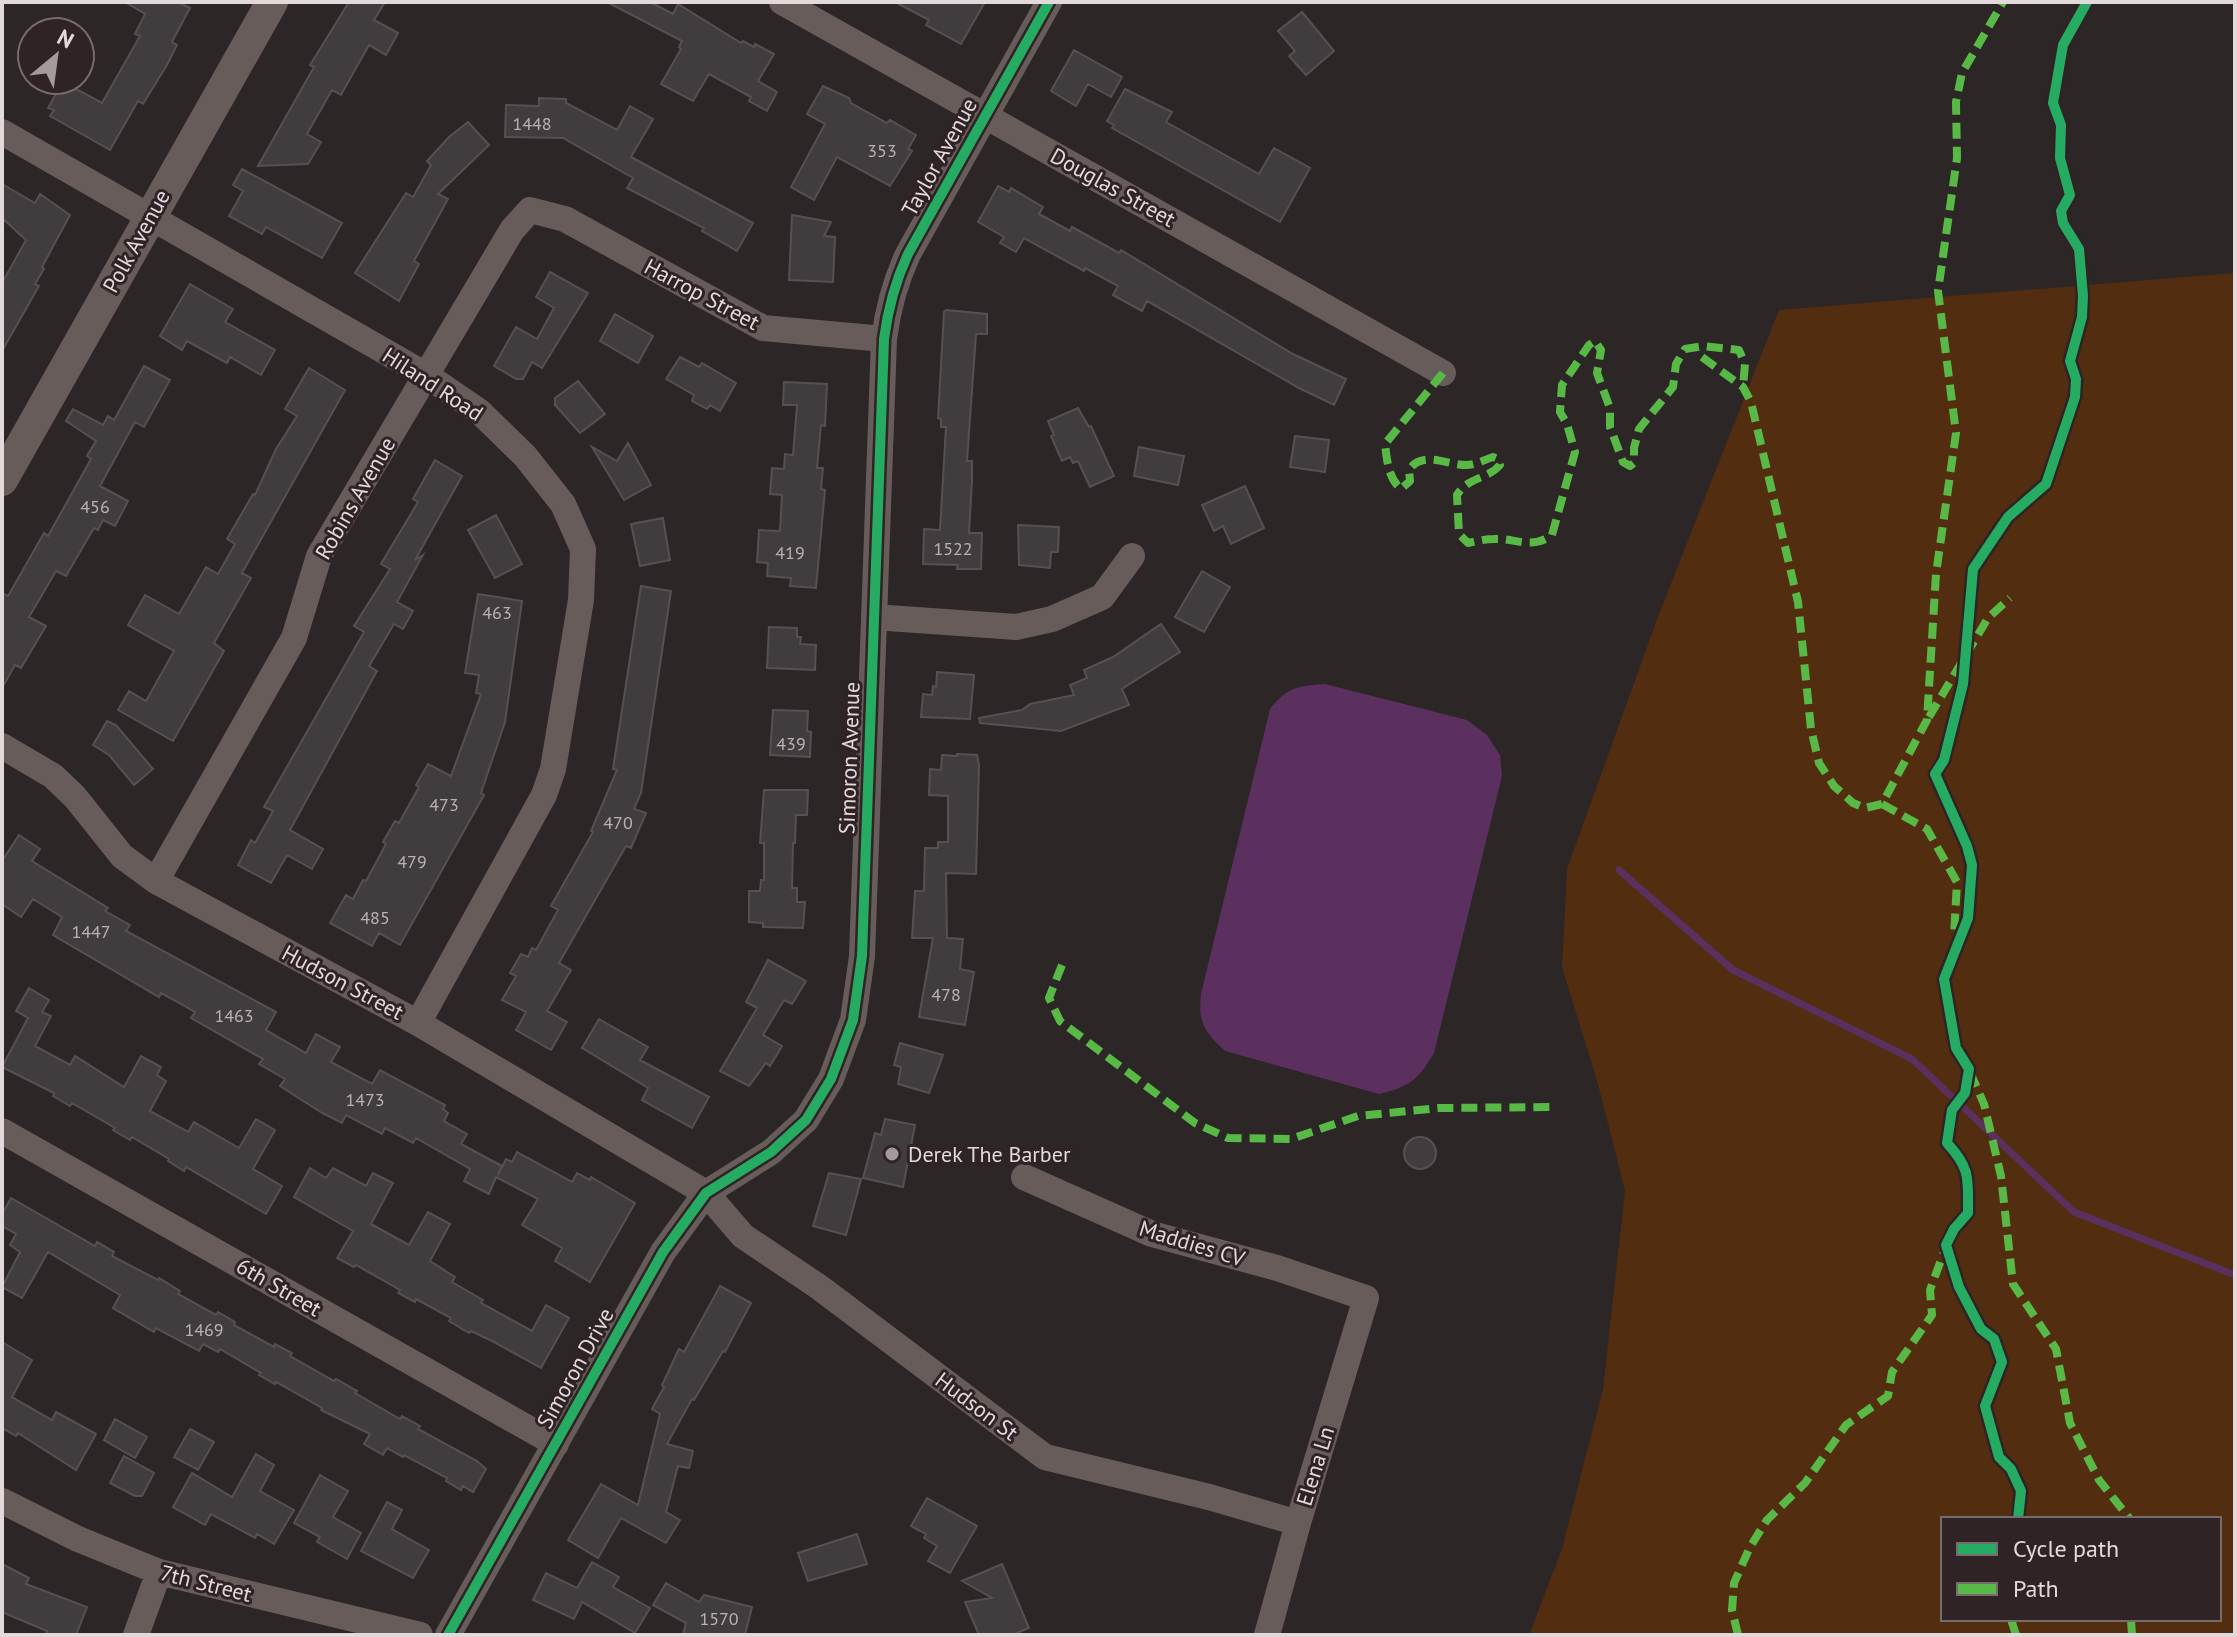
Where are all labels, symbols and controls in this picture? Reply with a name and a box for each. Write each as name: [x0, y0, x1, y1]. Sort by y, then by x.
north arrow: [16, 16, 96, 96]
text: N: [53, 23, 79, 54]
street label: Taylor Avenue: [895, 93, 983, 221]
house number: 1448: [512, 112, 552, 135]
house number: 353: [867, 139, 897, 162]
street label: Douglas Street: [1046, 141, 1181, 233]
street label: Polk Avenue: [96, 185, 176, 297]
street label: Harrop Street: [640, 252, 765, 336]
street label: Hiland Road: [377, 341, 489, 427]
street label: Robins Avenue: [309, 432, 401, 564]
house number: 456: [80, 495, 110, 518]
house number: 1522: [933, 537, 973, 560]
house number: 419: [775, 541, 805, 564]
house number: 463: [482, 601, 512, 624]
street label: Simoron Avenue: [832, 681, 866, 835]
house number: 439: [776, 732, 806, 755]
house number: 473: [429, 793, 459, 816]
house number: 470: [603, 811, 633, 834]
house number: 479: [397, 850, 427, 873]
house number: 485: [360, 906, 390, 929]
house number: 1447: [71, 920, 111, 943]
street label: Hudson Street: [277, 938, 409, 1026]
house number: 478: [931, 983, 961, 1006]
house number: 1463: [214, 1004, 254, 1027]
house number: 1473: [345, 1088, 385, 1111]
place label: Derek The Barber: [908, 1140, 1071, 1168]
marker: Derek The Barber: [883, 1145, 901, 1163]
street label: Maddies CV: [1136, 1214, 1249, 1272]
street label: 6th Street: [231, 1251, 327, 1323]
street label: Simoron Drive: [530, 1303, 620, 1433]
house number: 1469: [184, 1318, 224, 1341]
street label: Hudson St: [930, 1366, 1024, 1447]
street label: Elena Ln: [1290, 1423, 1340, 1509]
legend: [1941, 1517, 2221, 1621]
text: Cycle path: [2013, 1533, 2119, 1564]
street label: 7th Street: [157, 1558, 255, 1608]
text: Path: [2013, 1573, 2059, 1604]
house number: 1570: [699, 1607, 739, 1630]

